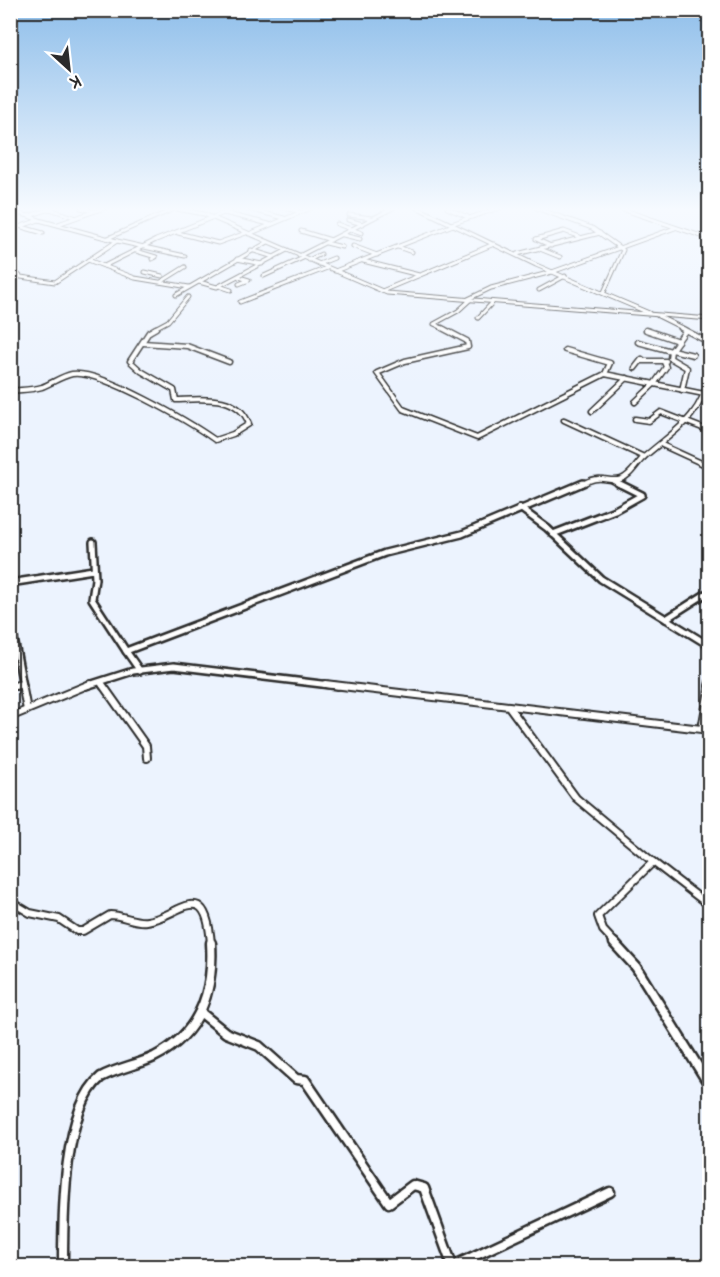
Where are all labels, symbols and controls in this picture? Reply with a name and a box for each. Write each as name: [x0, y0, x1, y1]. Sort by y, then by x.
north arrow: [39, 39, 99, 99]
text: K: [66, 70, 84, 93]

